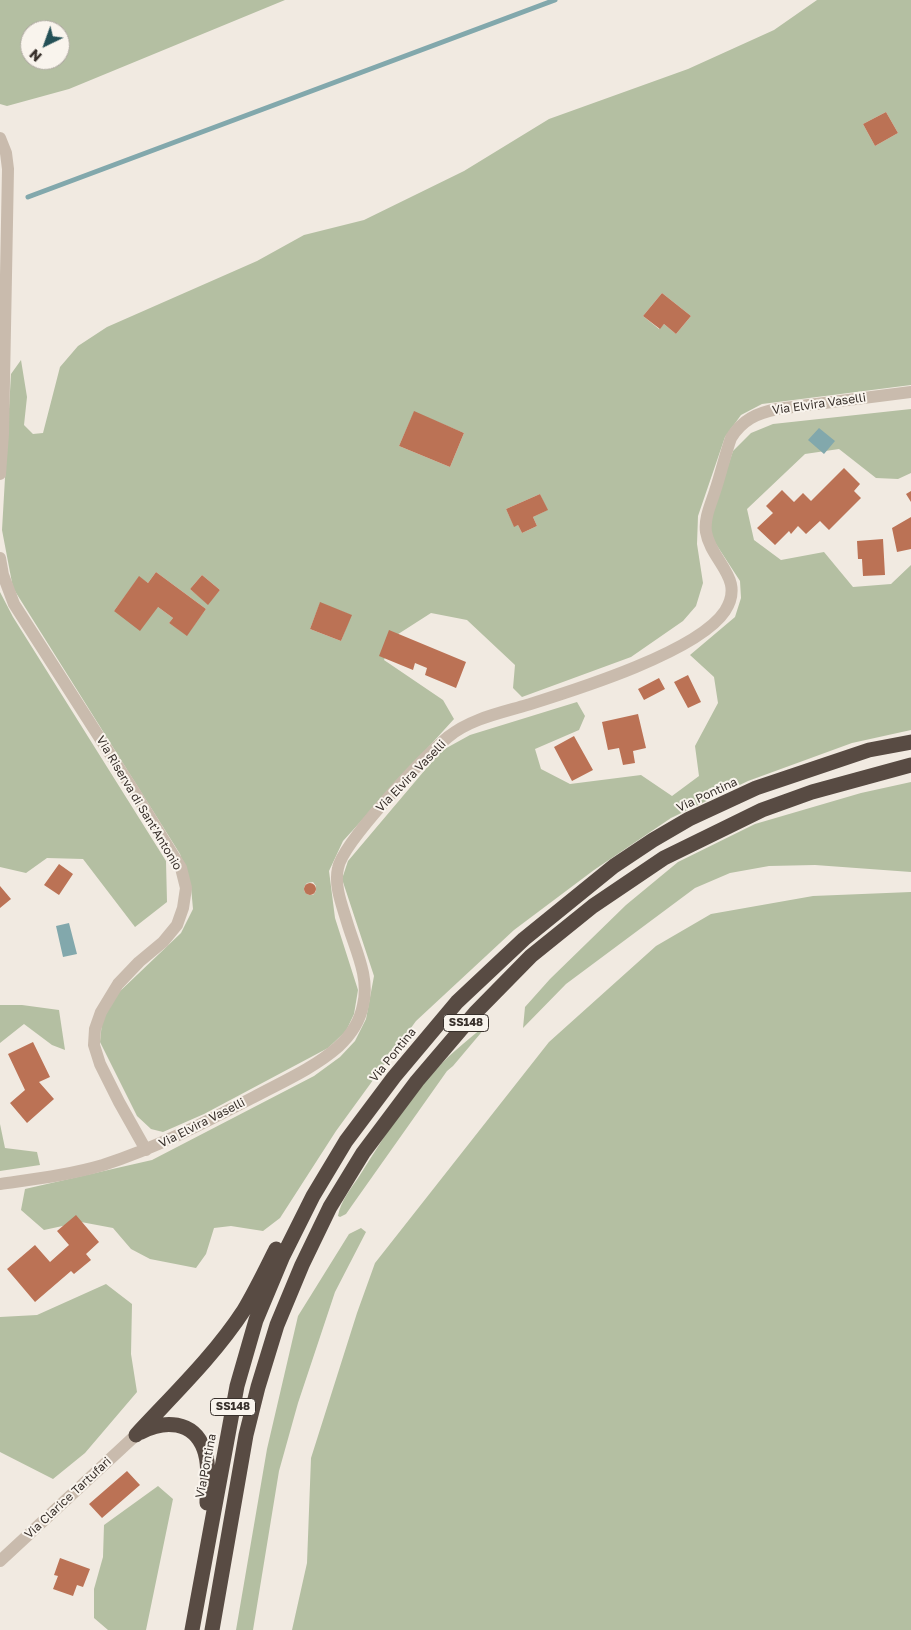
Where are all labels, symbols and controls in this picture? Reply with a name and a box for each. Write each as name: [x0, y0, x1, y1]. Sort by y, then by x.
north arrow: [20, 20, 70, 70]
text: N: [26, 46, 45, 66]
street label: Via Elvira Vaselli: [771, 390, 867, 418]
street label: Via Riserva di Sant'Antonio: [93, 733, 185, 873]
street label: Via Elvira Vaselli: [373, 737, 449, 815]
street label: Via Pontina: [674, 775, 740, 815]
road number: SS148: [444, 1014, 488, 1032]
street label: Via Pontina: [367, 1025, 419, 1085]
street label: Via Elvira Vaselli: [157, 1095, 247, 1151]
road number: SS148: [210, 1398, 256, 1415]
street label: Via Pontina: [193, 1433, 219, 1499]
street label: Via Clarice Tartufari: [22, 1454, 114, 1542]

